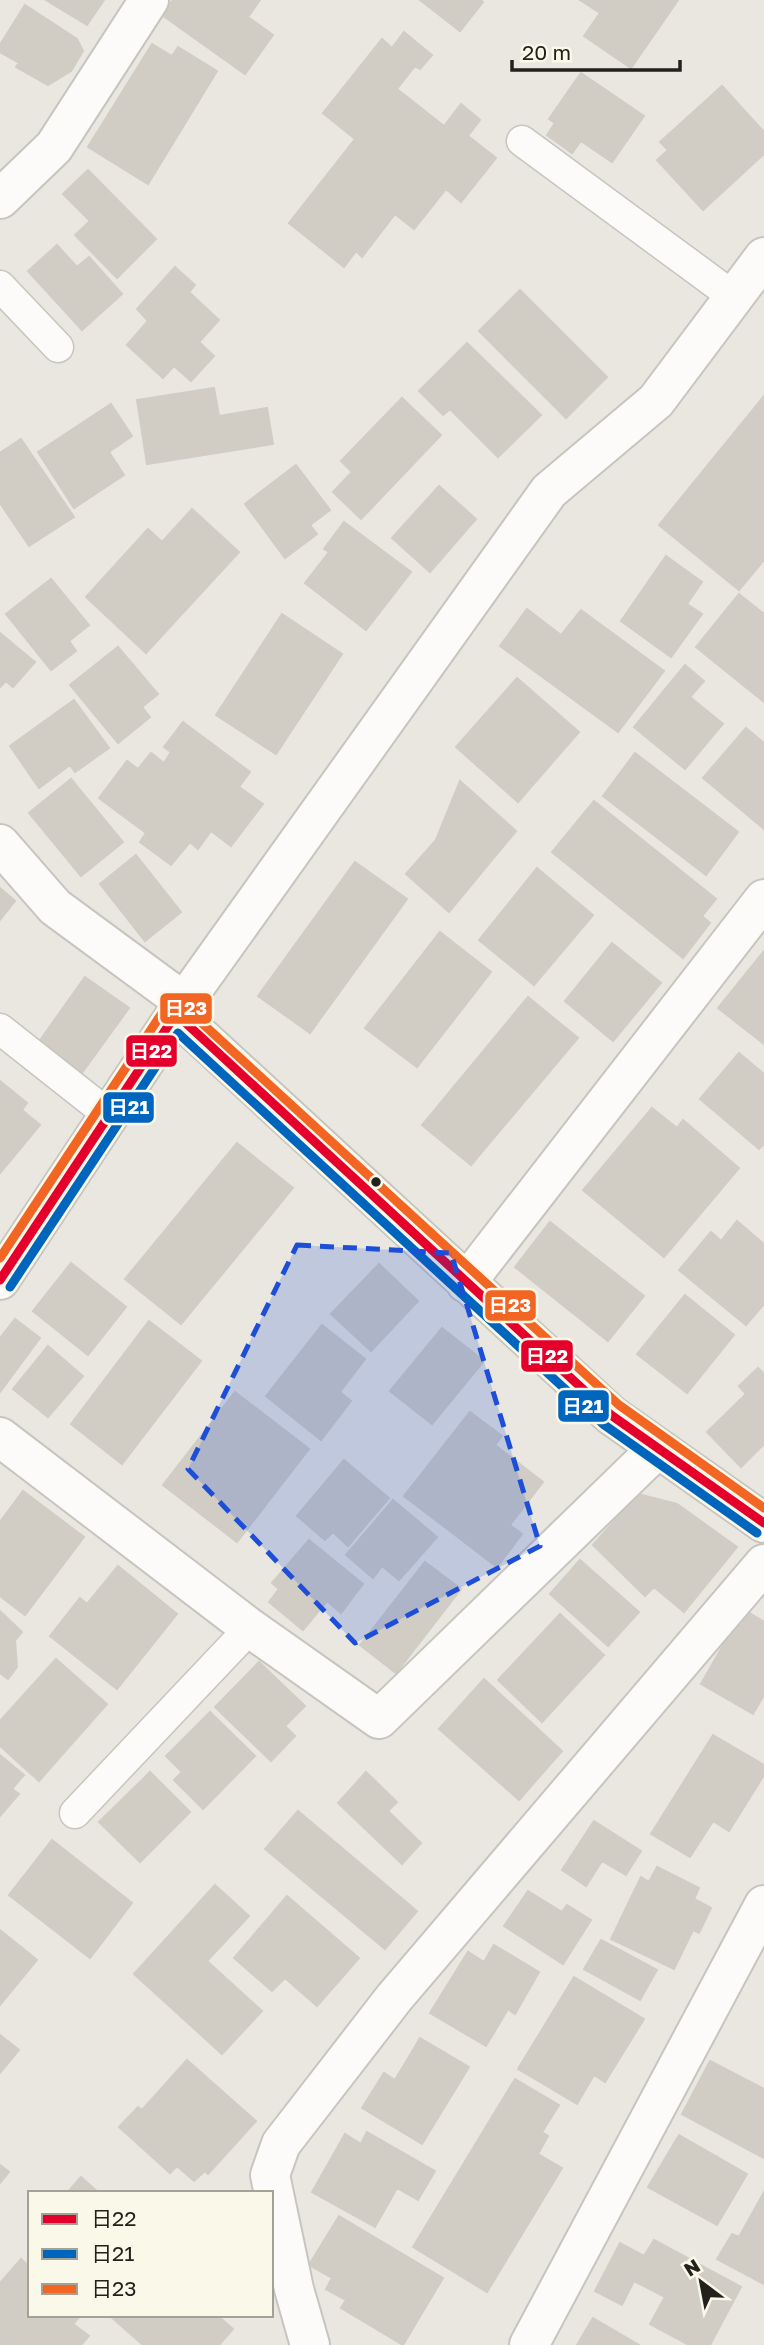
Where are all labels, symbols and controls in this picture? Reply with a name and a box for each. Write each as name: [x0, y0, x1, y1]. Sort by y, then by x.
scale bar: [512, 28, 680, 72]
text: 20 m: [522, 39, 571, 65]
line badge: 日23: [159, 992, 213, 1025]
text: 日23: [165, 996, 207, 1019]
line badge: 日22: [125, 1034, 178, 1068]
text: 日22: [130, 1039, 172, 1062]
line badge: 日21: [102, 1091, 155, 1124]
text: 日21: [109, 1095, 149, 1118]
unlabelled marker: [369, 1175, 383, 1189]
line badge: 日23: [484, 1289, 537, 1322]
text: 日23: [489, 1293, 531, 1316]
line badge: 日22: [520, 1339, 574, 1373]
text: 日22: [526, 1344, 568, 1367]
line badge: 日21: [557, 1389, 610, 1423]
text: 日21: [563, 1394, 603, 1417]
legend: [28, 2191, 273, 2317]
text: 日22: [91, 2205, 136, 2231]
text: 日21: [91, 2240, 134, 2266]
north arrow: [666, 2247, 736, 2317]
text: N: [680, 2254, 704, 2281]
text: 日23: [91, 2275, 136, 2301]

